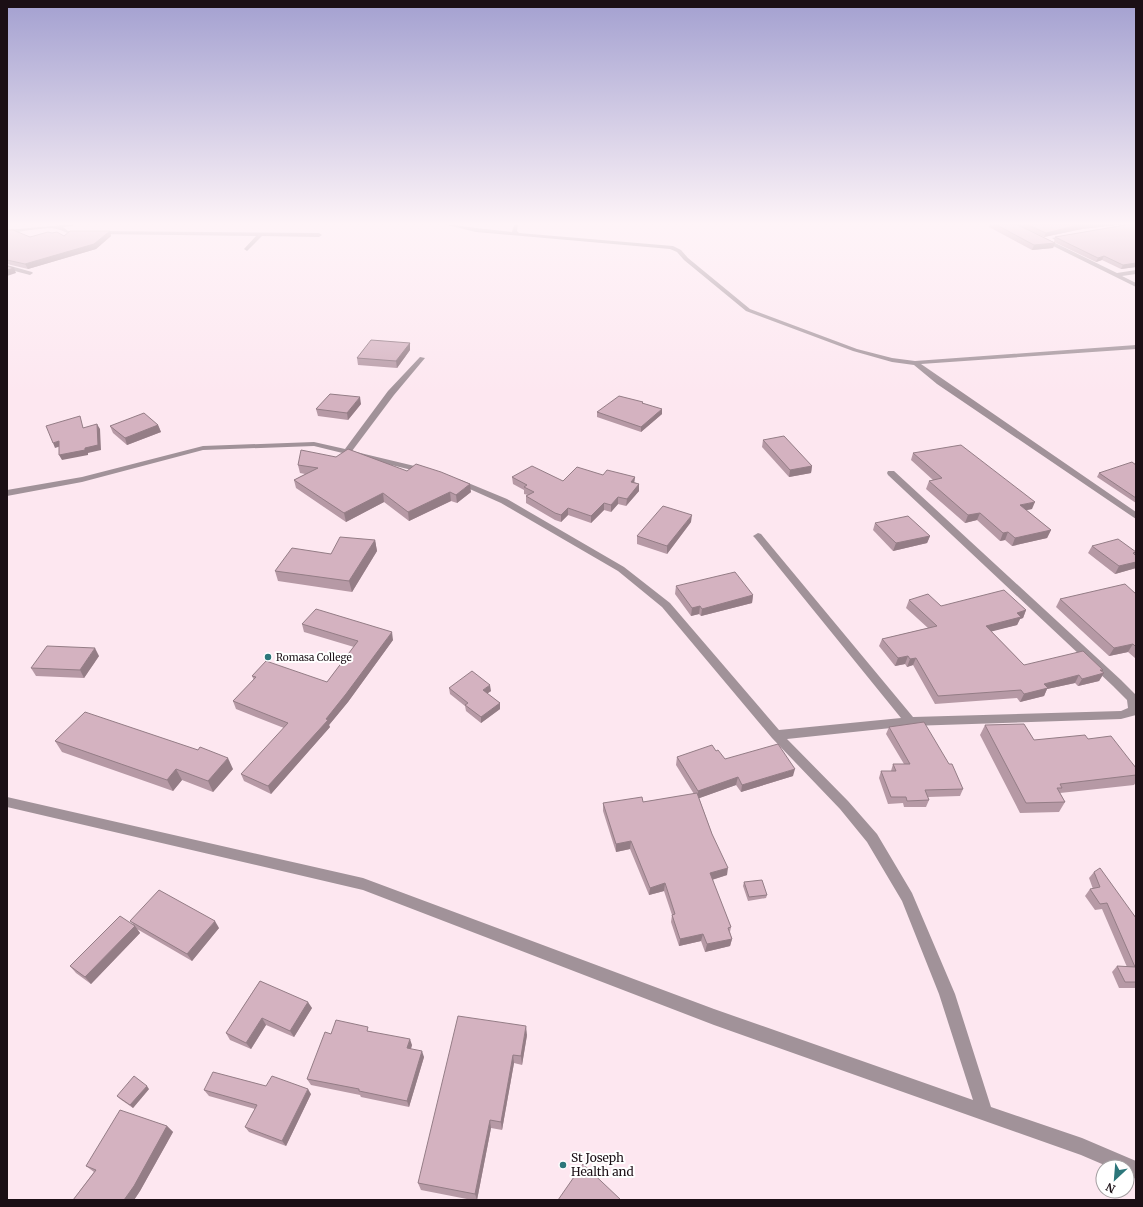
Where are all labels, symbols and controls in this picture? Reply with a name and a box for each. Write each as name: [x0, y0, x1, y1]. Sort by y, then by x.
place label: Romasa College: [276, 651, 352, 664]
marker: Romasa College: [263, 652, 273, 662]
place label: St Joseph Health and: [571, 1150, 634, 1179]
north arrow: [1095, 1159, 1135, 1199]
marker: St Joseph Health and: [558, 1160, 568, 1170]
text: N: [1103, 1180, 1118, 1196]

